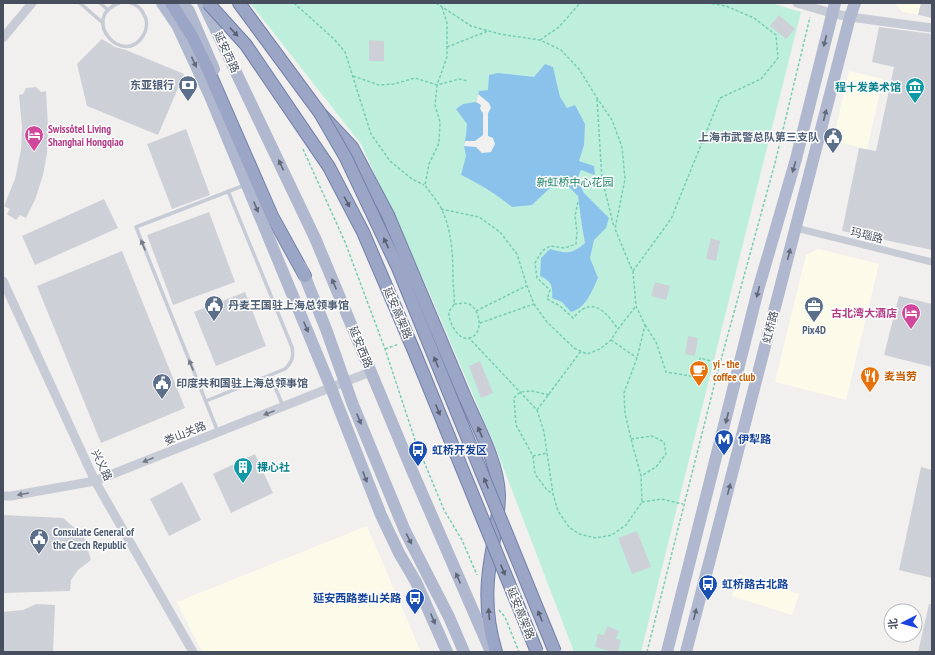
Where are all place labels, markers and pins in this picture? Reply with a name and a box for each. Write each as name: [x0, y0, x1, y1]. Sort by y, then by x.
bank icon: 东亚银行: [177, 74, 199, 102]
museum icon: 程十发美术馆: [904, 76, 926, 104]
place label: 东亚银行: [130, 78, 174, 92]
place label: 程十发美术馆: [835, 80, 901, 94]
place label: Swissôtel Living Shanghai Hongqiao: [48, 122, 124, 149]
hotel icon: Swissôtel Living Shanghai Hongqiao: [23, 124, 45, 152]
public building icon: 上海市武警总队第三支队: [822, 126, 844, 154]
place label: 上海市武警总队第三支队: [698, 130, 819, 144]
public building icon: 丹麦王国驻上海总领事馆: [203, 294, 225, 322]
office icon: Pix4D: [803, 295, 825, 323]
place label: 丹麦王国驻上海总领事馆: [228, 298, 349, 312]
hotel icon: 古北湾大酒店: [900, 302, 922, 330]
place label: 古北湾大酒店: [831, 306, 897, 320]
place label: Pix4D: [802, 323, 826, 337]
place label: yi - the coffee club: [712, 357, 755, 384]
cafe icon: yi - the coffee club: [688, 359, 710, 387]
restaurant icon: 麦当劳: [859, 365, 881, 393]
place label: 麦当劳: [884, 369, 917, 383]
public building icon: 印度共和国驻上海总领事馆: [151, 372, 173, 400]
place label: 印度共和国驻上海总领事馆: [176, 376, 308, 390]
metro station icon: 伊犁路: [713, 428, 735, 456]
place label: 伊犁路: [738, 432, 772, 446]
bus stop icon: 虹桥开发区: [407, 439, 429, 467]
place label: 虹桥开发区: [432, 443, 487, 457]
building icon: 裸心社: [232, 456, 254, 484]
place label: 裸心社: [257, 460, 290, 474]
place label: Consulate General of the Czech Republic: [53, 525, 135, 552]
public building icon: Consulate General of the Czech Republic: [28, 527, 50, 555]
bus stop icon: 虹桥路古北路: [697, 573, 719, 601]
place label: 虹桥路古北路: [722, 577, 789, 591]
bus stop icon: 延安西路娄山关路: [404, 587, 426, 615]
place label: 延安西路娄山关路: [313, 591, 402, 605]

